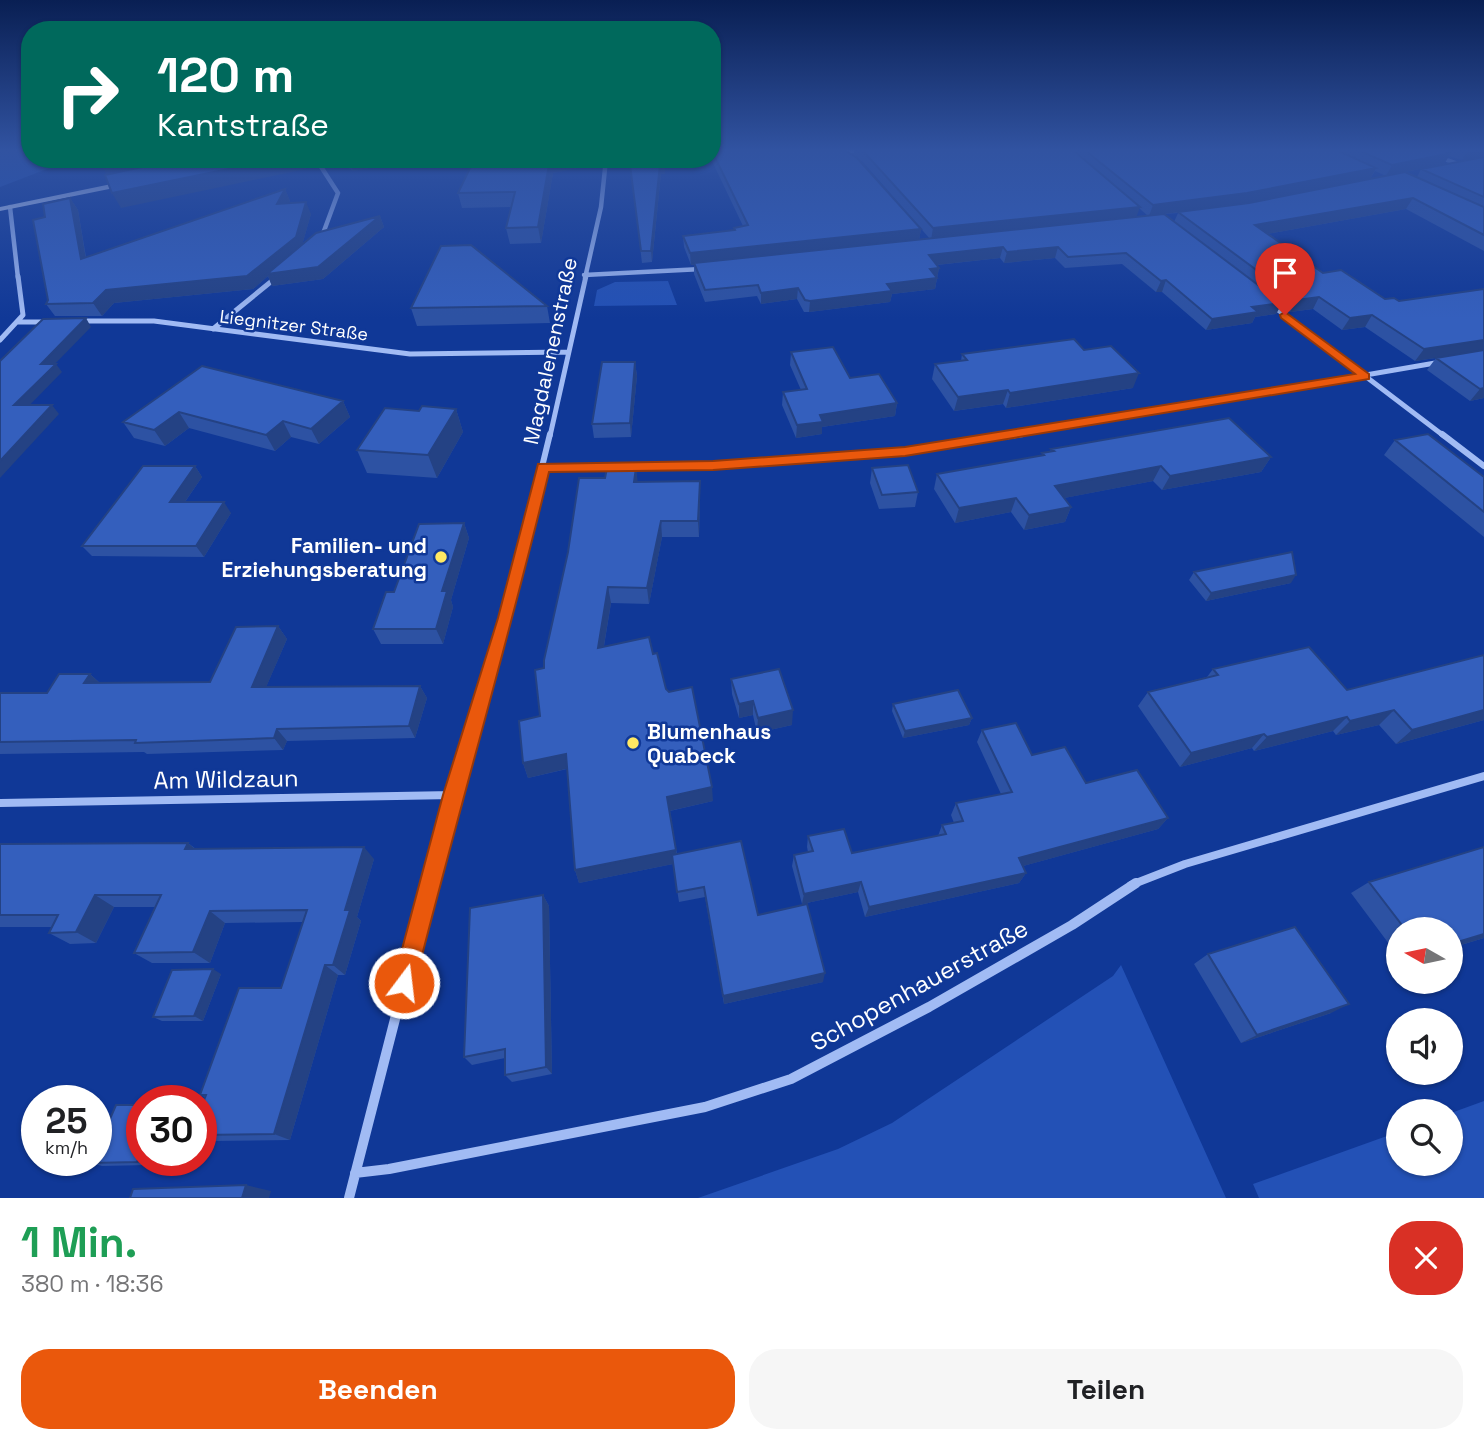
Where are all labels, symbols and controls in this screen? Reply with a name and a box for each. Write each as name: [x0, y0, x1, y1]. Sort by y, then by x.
text: 120 m: [157, 44, 294, 106]
icon: right: [42, 49, 133, 140]
text: Kantstraße: [157, 105, 329, 145]
pin: [1255, 243, 1315, 315]
icon: arrive: [1266, 254, 1304, 292]
street label: Magdalenenstraße: [517, 255, 583, 447]
street label: Liegnitzer Straße: [218, 304, 370, 346]
place label: Familien- und Erziehungsberatung: [222, 532, 427, 583]
marker: Familien- und Erziehungsberatung: [433, 549, 449, 565]
place label: Blumenhaus Quabeck: [647, 718, 771, 769]
marker: Blumenhaus Quabeck: [625, 735, 641, 751]
street label: Am Wildzaun: [153, 762, 299, 796]
street label: Schopenhauerstraße: [805, 912, 1033, 1058]
north arrow: [1386, 917, 1463, 994]
map controls: [1386, 917, 1463, 1176]
position arrow: [367, 946, 441, 1020]
button: sound: [1386, 1008, 1463, 1085]
speed limit sign: 30: [126, 1085, 217, 1176]
text: 25: [46, 1099, 87, 1143]
button: search: [1386, 1099, 1463, 1176]
text: km/h: [45, 1136, 88, 1159]
text: 1 Min.: [21, 1216, 137, 1269]
button: close: [1389, 1221, 1463, 1295]
text: 380 m · 18:36: [21, 1269, 164, 1299]
button: Beenden: [21, 1349, 735, 1429]
button: Teilen: [749, 1349, 1463, 1429]

